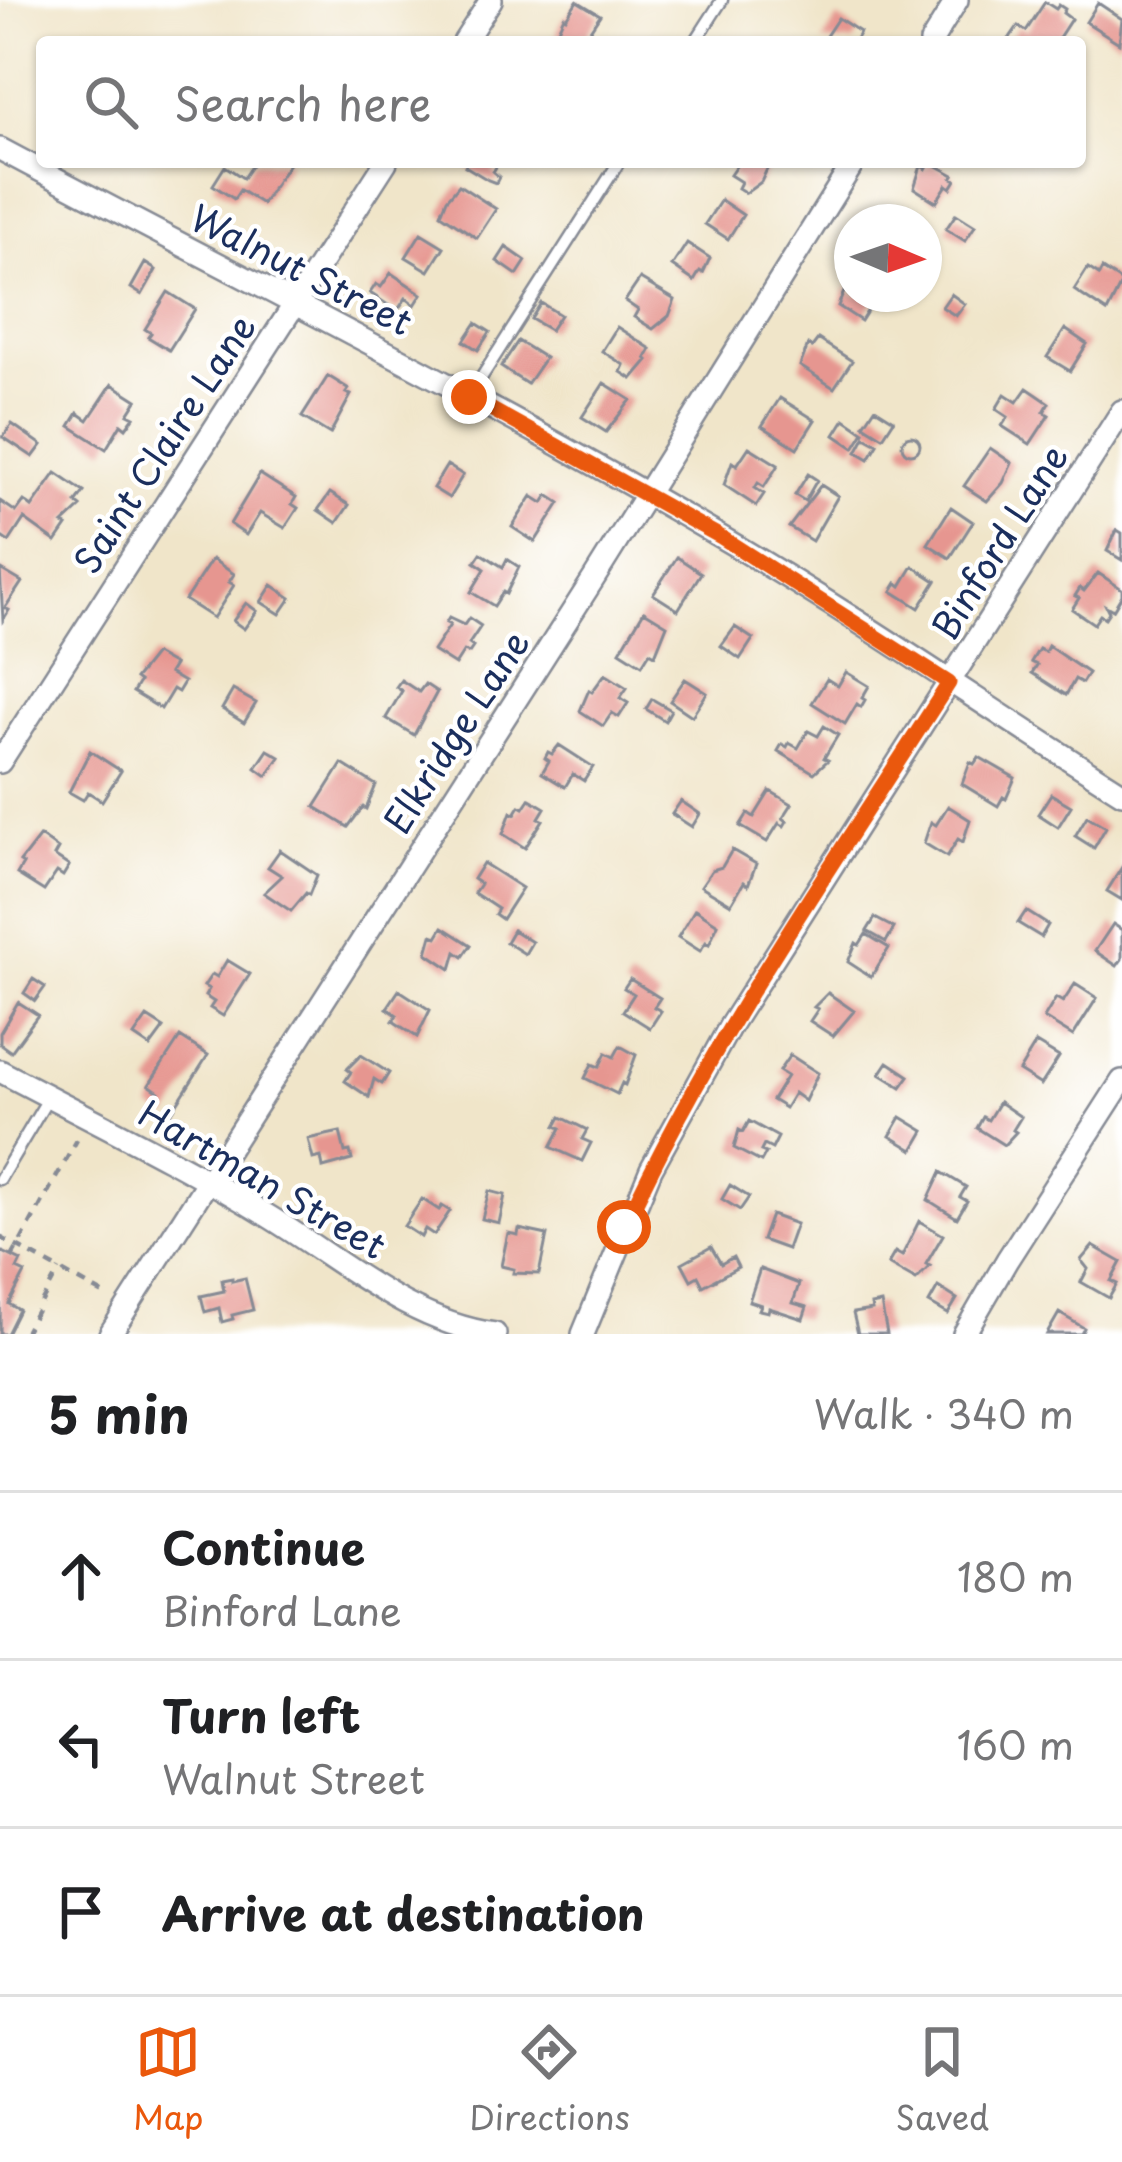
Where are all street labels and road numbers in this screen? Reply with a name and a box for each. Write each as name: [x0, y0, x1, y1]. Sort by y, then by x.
street label: Walnut Street: [182, 189, 422, 347]
street label: Saint Claire Lane: [59, 303, 268, 583]
street label: Binford Lane: [917, 433, 1080, 649]
street label: Elkridge Lane: [369, 619, 541, 843]
street label: Hartman Street: [129, 1085, 397, 1271]

